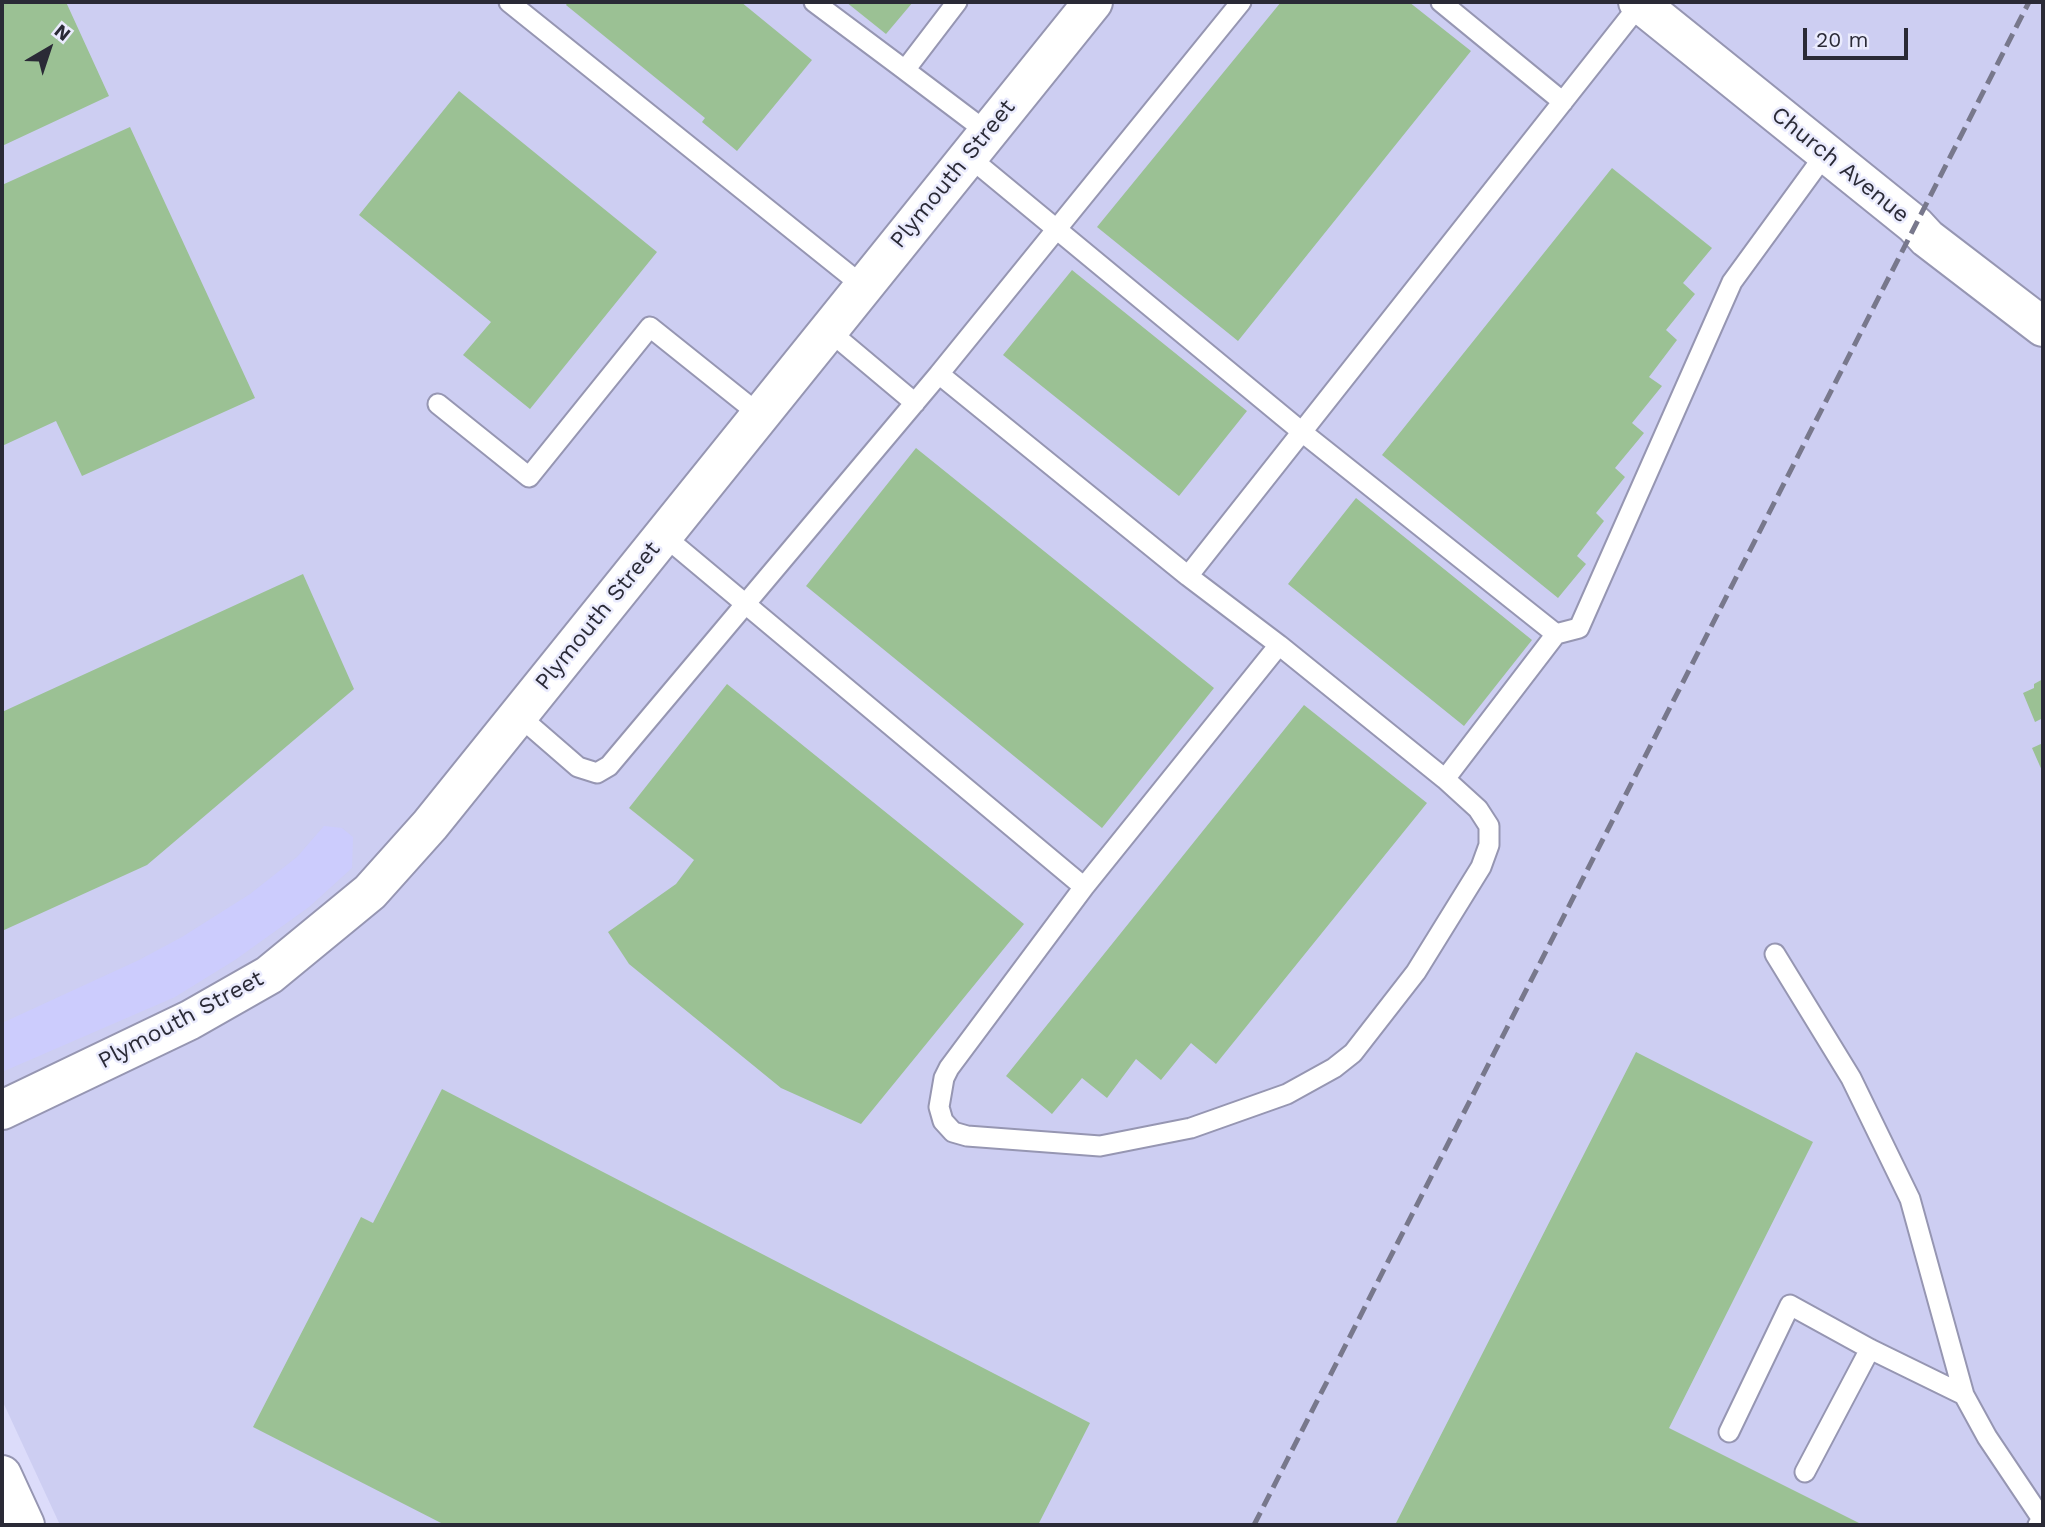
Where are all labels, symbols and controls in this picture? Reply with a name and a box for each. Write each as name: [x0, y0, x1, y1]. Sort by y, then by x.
north arrow: [14, 14, 84, 84]
scale bar: [1807, 14, 1912, 58]
text: N: [50, 19, 75, 46]
text: 20 m: [1816, 27, 1868, 52]
street label: Plymouth Street: [885, 94, 1021, 254]
street label: Church Avenue: [1765, 101, 1915, 229]
street label: Plymouth Street: [530, 536, 666, 696]
street label: Plymouth Street: [94, 965, 268, 1075]

